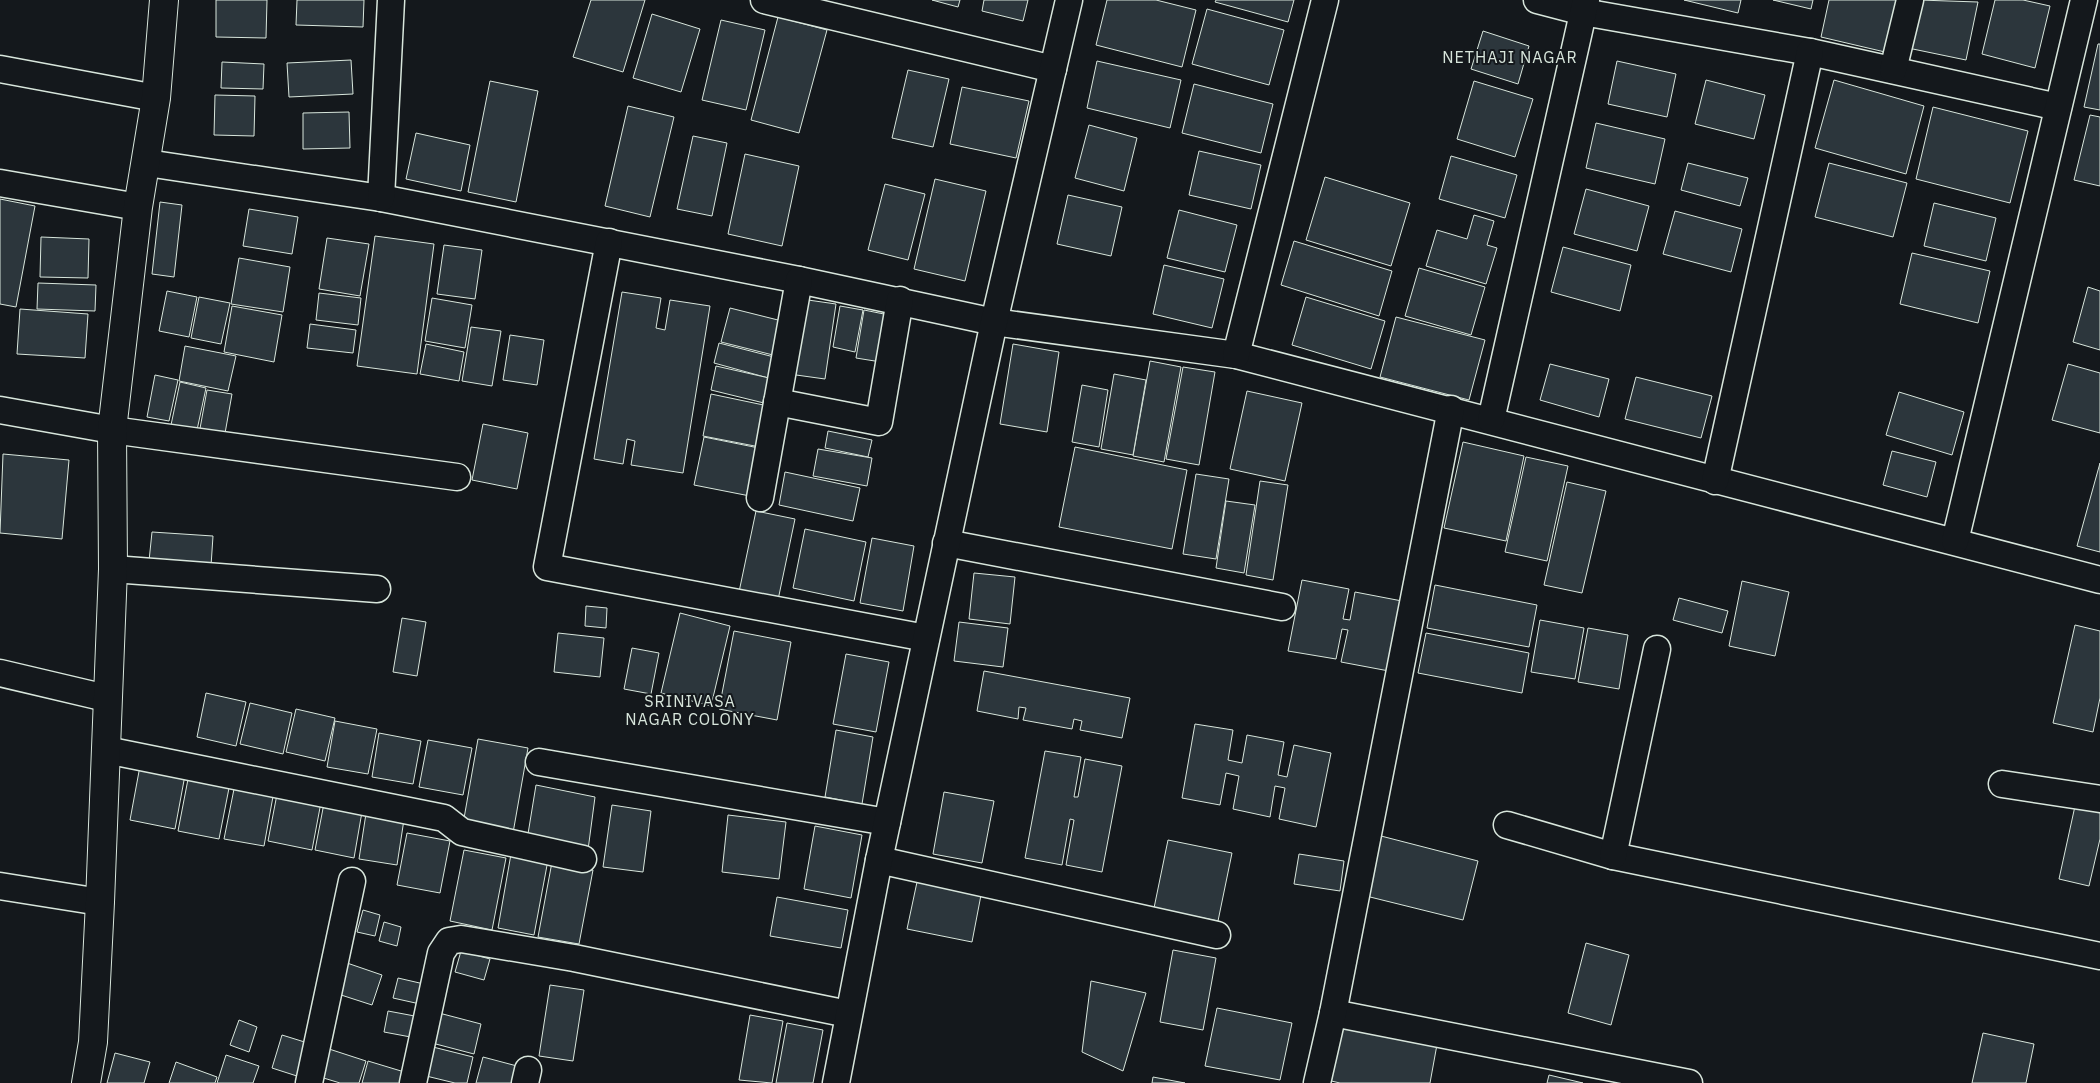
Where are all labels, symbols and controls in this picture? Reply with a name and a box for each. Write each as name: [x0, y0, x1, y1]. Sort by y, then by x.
district label: NETHAJI NAGAR: [1442, 47, 1578, 67]
district label: SRINIVASA NAGAR COLONY: [625, 691, 755, 729]

